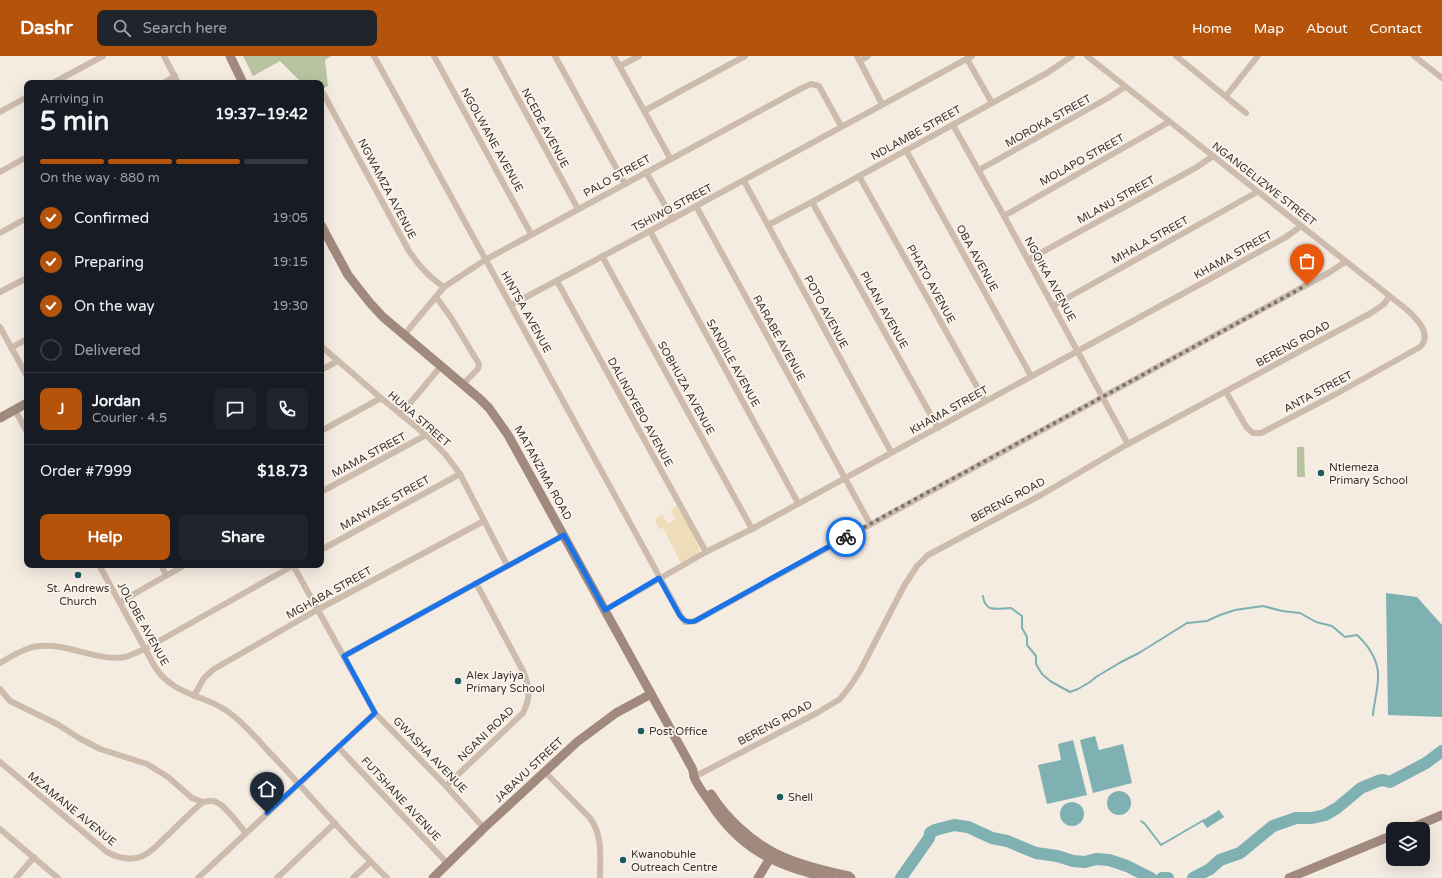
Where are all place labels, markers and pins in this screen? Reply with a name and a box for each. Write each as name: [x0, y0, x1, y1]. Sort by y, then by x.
pin: [1290, 244, 1324, 285]
place label: Ntlemeza Primary School: [1329, 461, 1408, 487]
marker: Ntlemeza Primary School: [1316, 468, 1326, 478]
marker: St. Andrews Church: [73, 570, 83, 580]
place label: St. Andrews Church: [47, 582, 109, 608]
place label: Alex Jayiya Primary School: [466, 669, 545, 695]
marker: Alex Jayiya Primary School: [453, 676, 463, 686]
place label: Post Office: [649, 725, 708, 738]
marker: Post Office: [636, 726, 646, 736]
pin: [250, 772, 284, 813]
place label: Shell: [788, 791, 813, 804]
marker: Shell: [775, 792, 785, 802]
place label: Kwanobuhle Outreach Centre: [631, 848, 717, 874]
marker: Kwanobuhle Outreach Centre: [618, 855, 628, 865]

